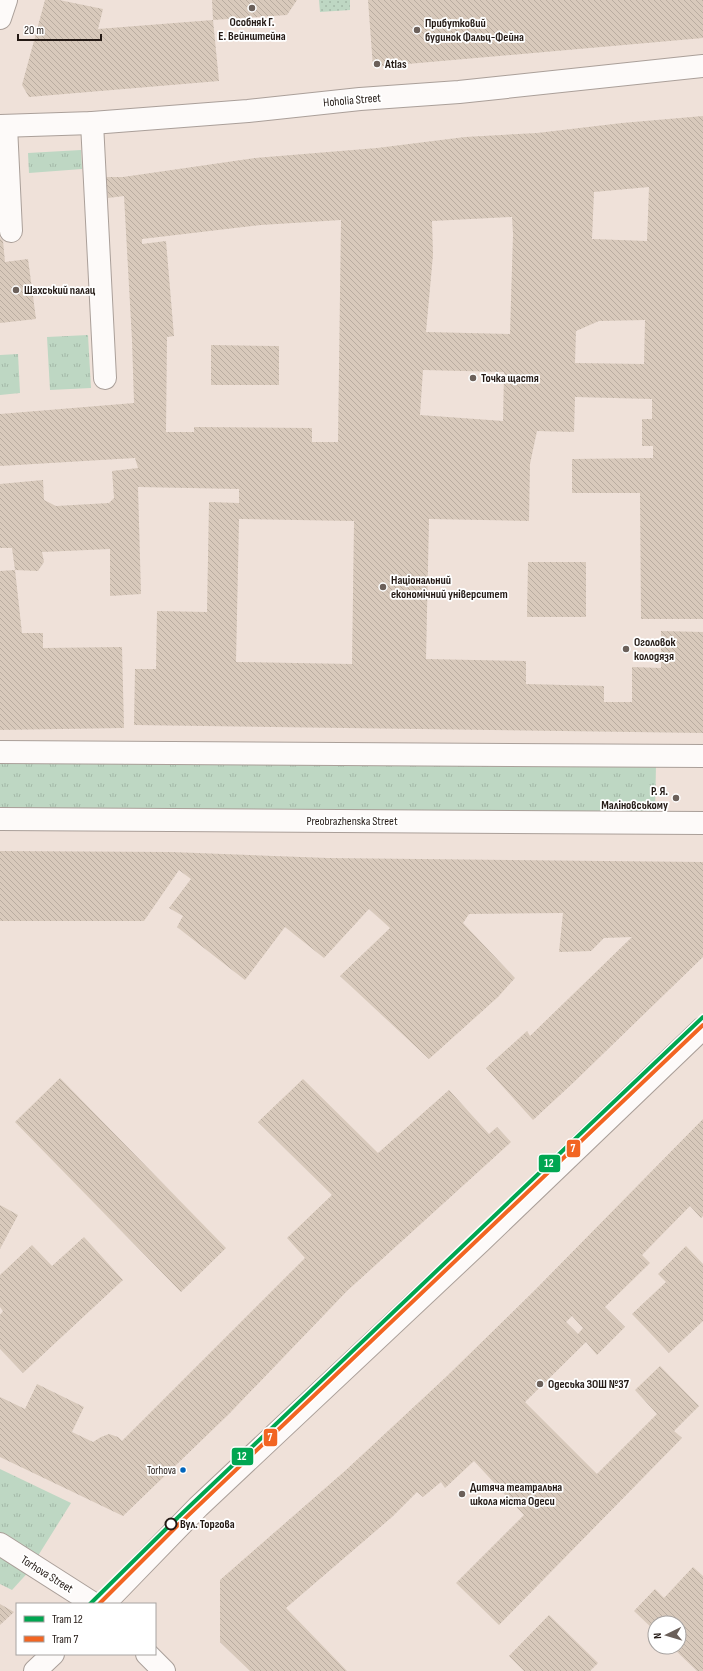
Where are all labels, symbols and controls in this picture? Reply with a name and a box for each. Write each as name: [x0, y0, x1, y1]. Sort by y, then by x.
marker: Особняк Г. Е. Вейнштейна: [247, 3, 257, 13]
place label: Особняк Г. Е. Вейнштейна: [218, 15, 286, 44]
scale bar: [18, 16, 101, 42]
place label: Прибутковий будинок Фальц-Фейна: [425, 16, 524, 45]
text: 20 m: [24, 23, 44, 38]
marker: Прибутковий будинок Фальц-Фейна: [412, 25, 422, 35]
place label: Atlas: [384, 57, 407, 72]
marker: Atlas: [372, 59, 382, 69]
street label: Hoholia Street: [323, 90, 382, 110]
place label: Шахський палац: [24, 283, 96, 298]
marker: Шахський палац: [11, 285, 21, 295]
place label: Точка щастя: [481, 371, 539, 386]
marker: Точка щастя: [468, 373, 478, 383]
place label: Національний економічний університет: [391, 573, 508, 602]
marker: Національний економічний університет: [378, 582, 388, 592]
place label: Оголовок колодязя: [634, 635, 677, 664]
marker: Оголовок колодязя: [621, 644, 631, 654]
place label: Р. Я. Маліновському: [601, 784, 668, 813]
marker: Р. Я. Маліновському: [671, 793, 681, 803]
street label: Preobrazhenska Street: [306, 814, 398, 829]
line badge: 7: [566, 1139, 581, 1158]
text: 7: [571, 1142, 576, 1155]
line badge: 12: [538, 1154, 561, 1173]
text: 12: [544, 1157, 554, 1170]
place label: Одеська ЗОШ №37: [548, 1377, 630, 1392]
marker: Одеська ЗОШ №37: [535, 1379, 545, 1389]
line badge: 7: [263, 1428, 278, 1447]
text: 7: [268, 1431, 273, 1444]
line badge: 12: [231, 1447, 254, 1466]
text: 12: [237, 1450, 247, 1463]
place label: Torhova: [147, 1464, 176, 1477]
marker: Torhova: [178, 1465, 188, 1475]
place label: Дитяча театральна школа міста Одеси: [470, 1480, 562, 1509]
marker: Дитяча театральна школа міста Одеси: [457, 1489, 467, 1499]
marker: Вул. Торгова: [164, 1517, 178, 1531]
place label: Вул. Торгова: [180, 1517, 235, 1532]
street label: Torhova Street: [18, 1552, 76, 1597]
legend: [16, 1603, 156, 1655]
text: Tram 12: [52, 1612, 83, 1627]
north arrow: [647, 1615, 687, 1655]
text: Tram 7: [52, 1632, 78, 1647]
text: N: [651, 1632, 664, 1639]

